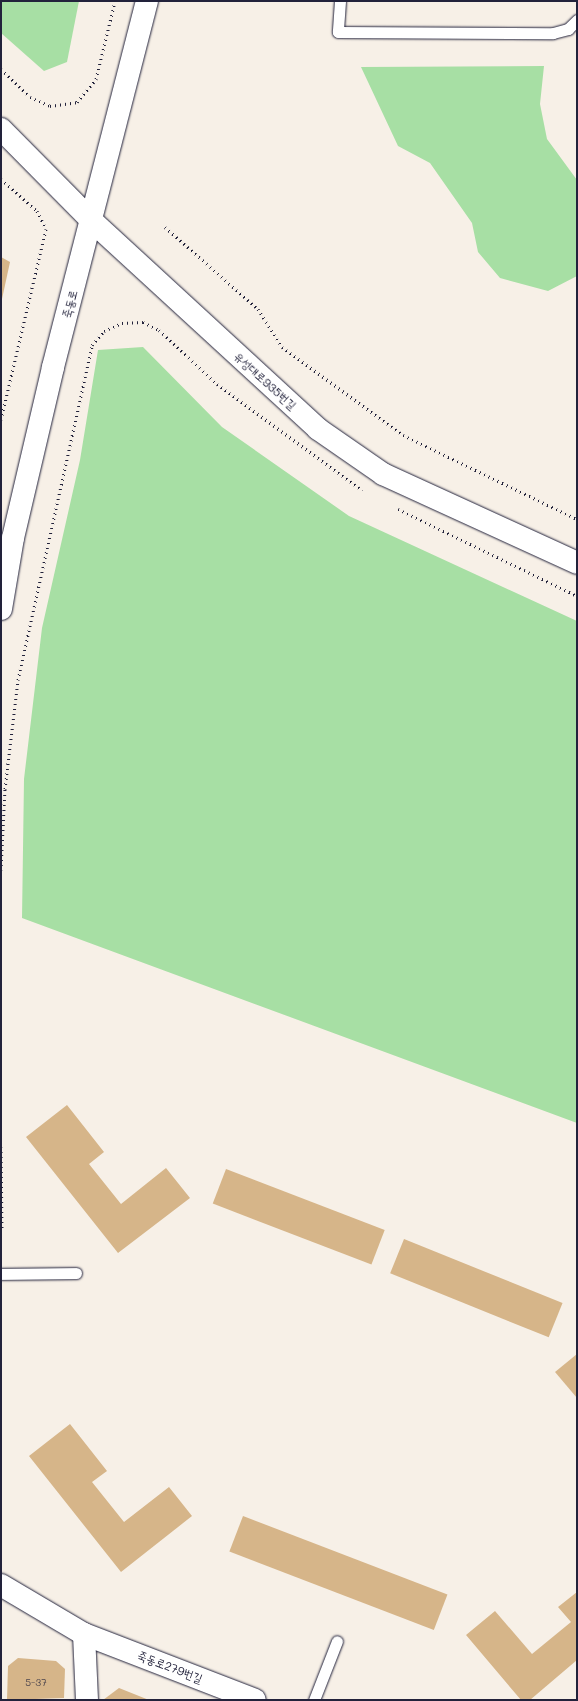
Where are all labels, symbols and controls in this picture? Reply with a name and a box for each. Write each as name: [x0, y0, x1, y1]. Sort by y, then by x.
street label: 죽동로: [59, 288, 81, 320]
street label: 유성대로935번길: [231, 349, 299, 413]
street label: 죽동로279번길: [135, 1648, 205, 1686]
house number: 5-37: [25, 1677, 47, 1689]

